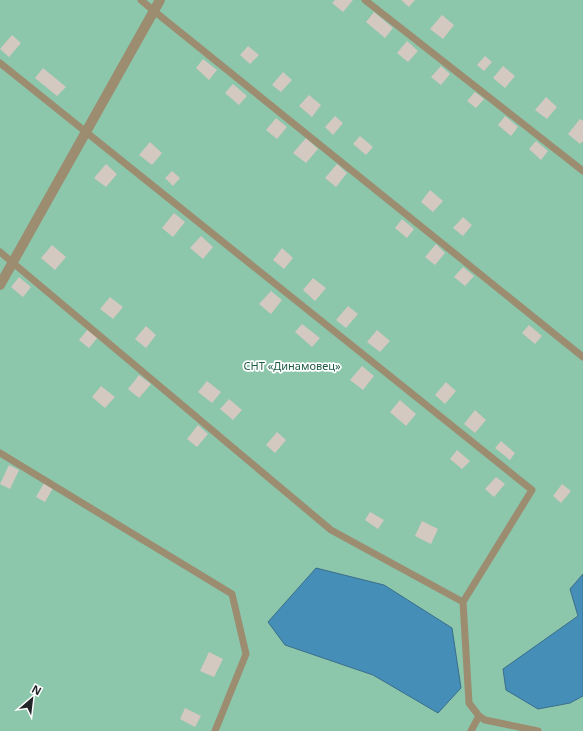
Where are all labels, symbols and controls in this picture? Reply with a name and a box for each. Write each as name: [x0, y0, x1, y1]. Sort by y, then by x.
park label: СНТ «Динамовец»: [243, 358, 341, 373]
north arrow: [12, 679, 52, 719]
text: N: [29, 681, 44, 698]

